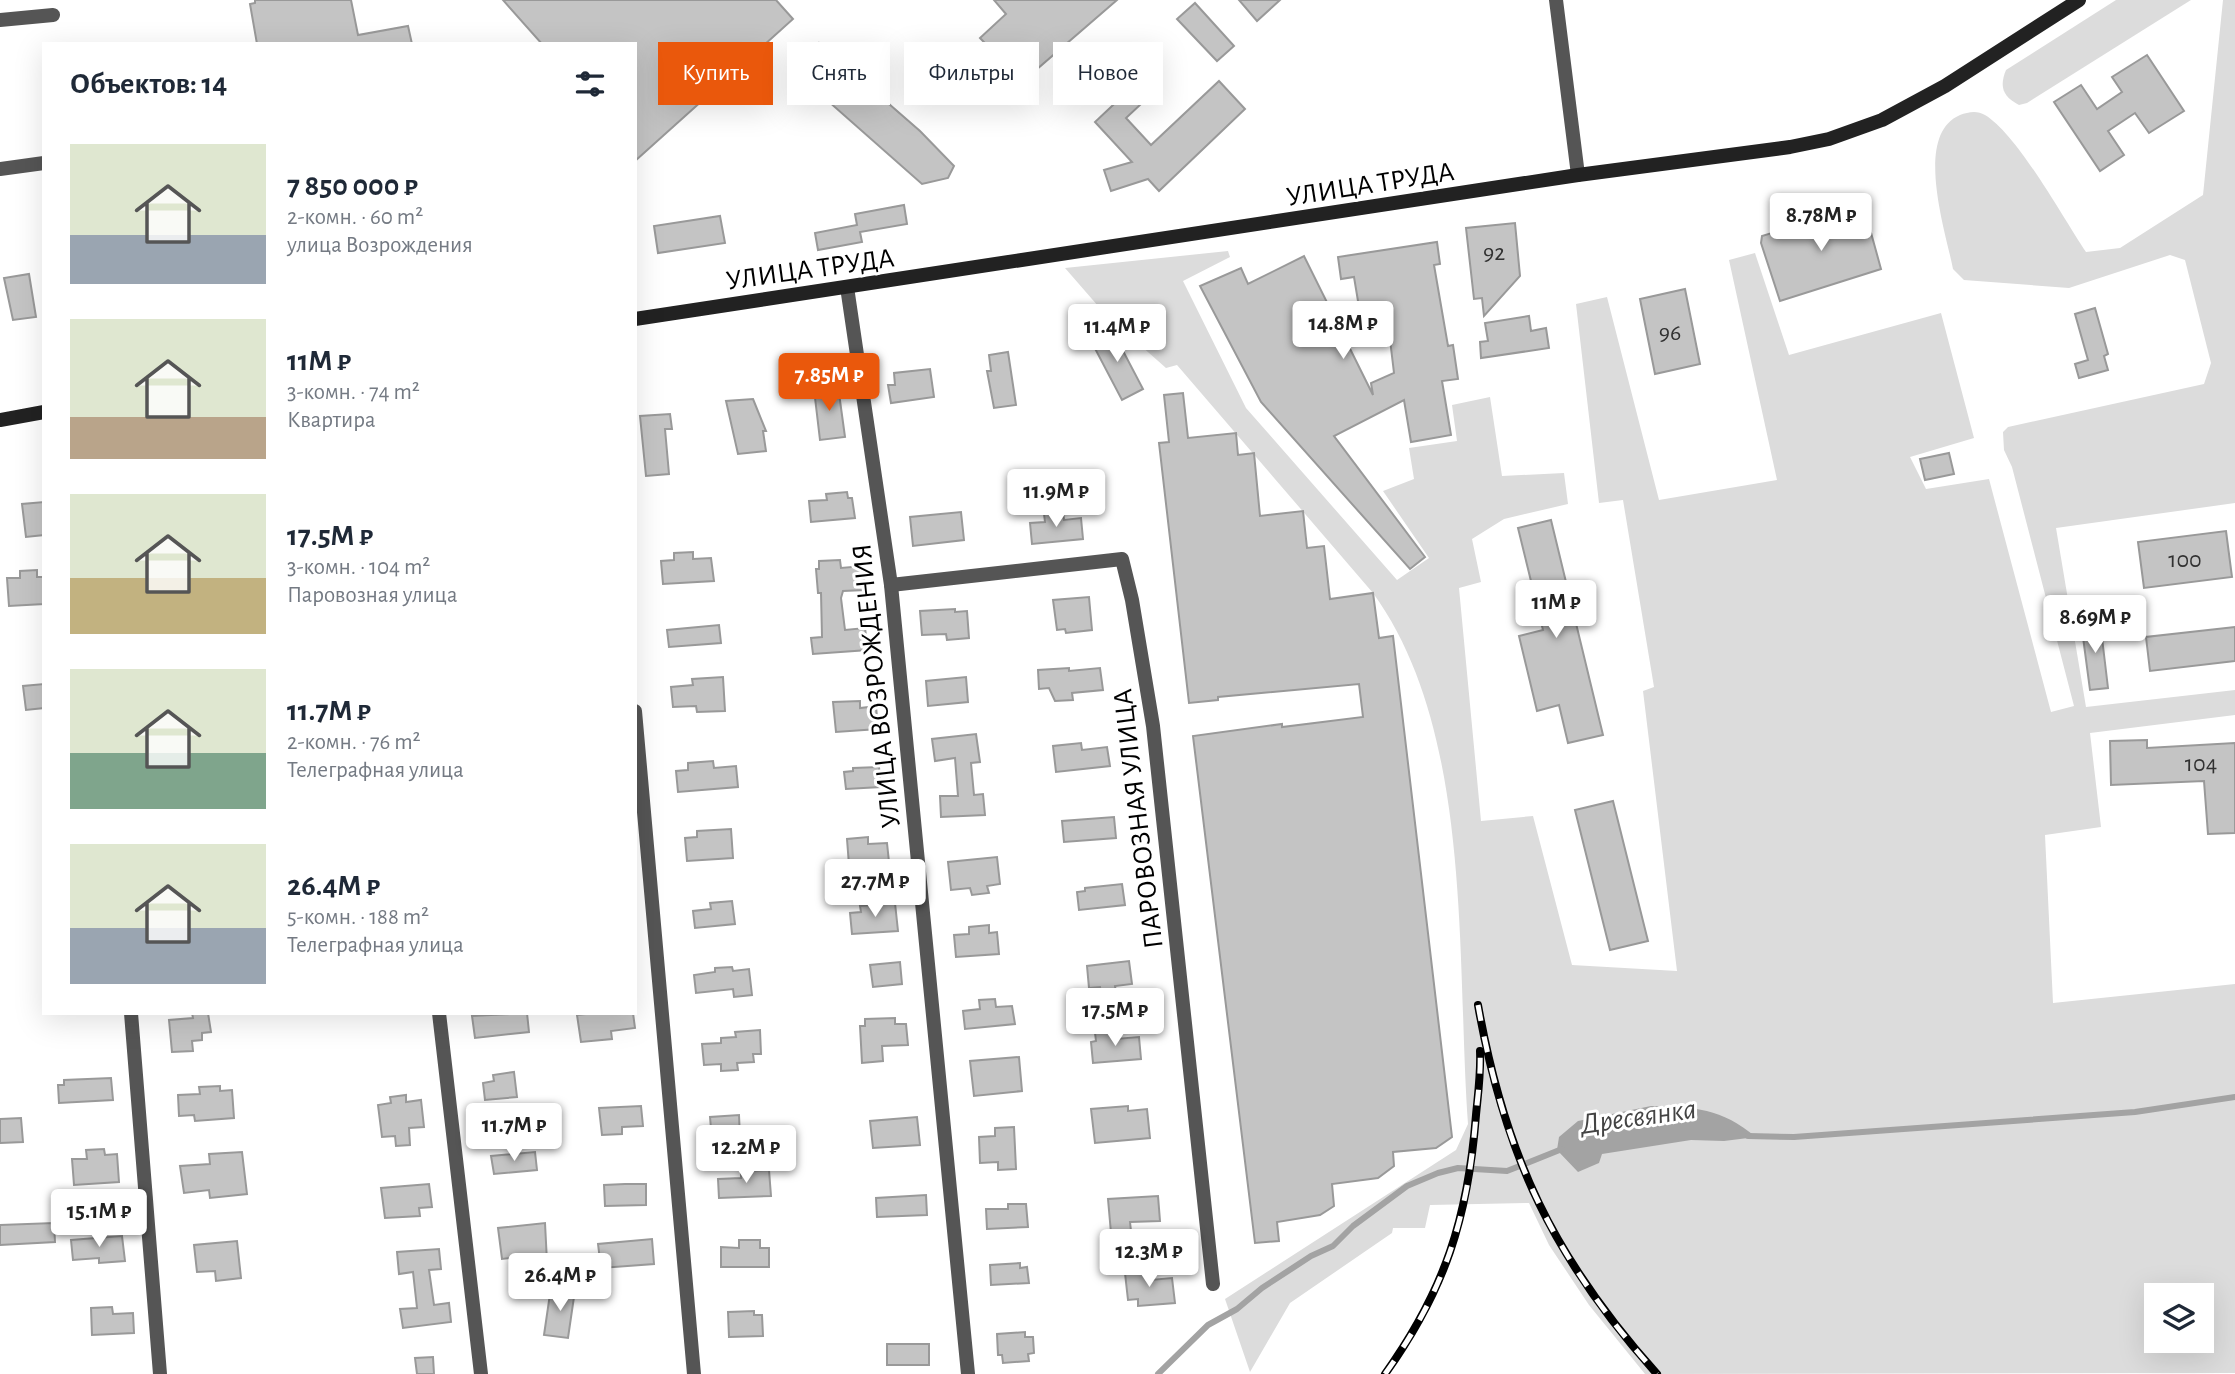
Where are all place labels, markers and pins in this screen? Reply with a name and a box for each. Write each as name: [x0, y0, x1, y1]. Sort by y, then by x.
pin: 8.78M ₽: [1756, 194, 1886, 253]
pin: 14.8M ₽: [1278, 302, 1408, 361]
pin: 11.4M ₽: [1052, 304, 1182, 364]
pin: 7.85M ₽: [764, 354, 894, 413]
pin: 11.9M ₽: [991, 470, 1121, 529]
pin: 11M ₽: [1507, 580, 1605, 640]
pin: 8.69M ₽: [2030, 596, 2160, 655]
pin: 27.7M ₽: [810, 860, 940, 919]
pin: 17.5M ₽: [1050, 988, 1180, 1048]
pin: 11.7M ₽: [449, 1104, 579, 1163]
pin: 12.2M ₽: [681, 1126, 811, 1185]
pin: 15.1M ₽: [34, 1190, 164, 1249]
pin: 12.3M ₽: [1084, 1230, 1214, 1289]
pin: 26.4M ₽: [495, 1254, 625, 1313]

